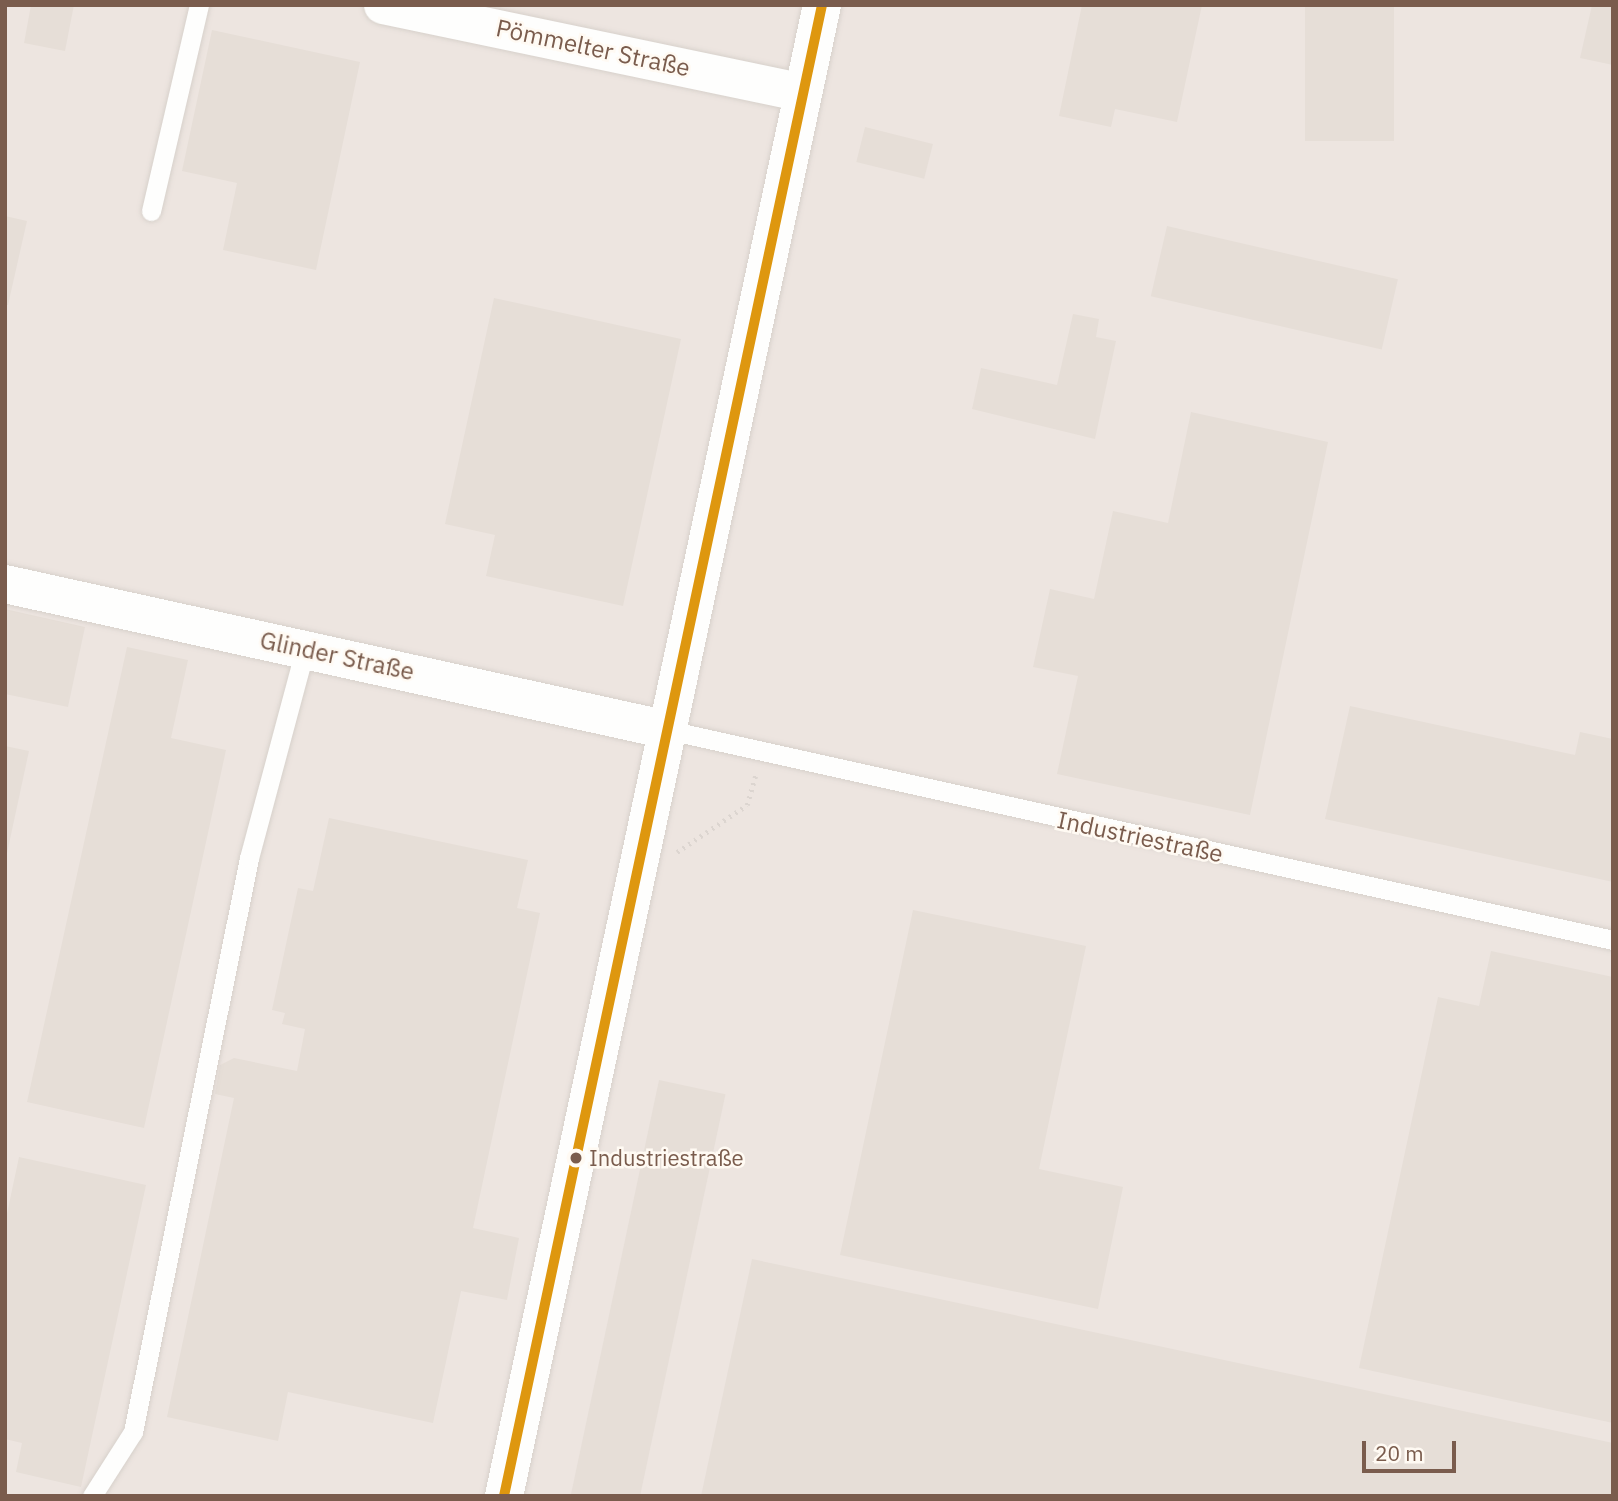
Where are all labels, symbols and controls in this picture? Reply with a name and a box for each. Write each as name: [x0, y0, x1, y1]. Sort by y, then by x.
street label: Pömmelter Straße: [493, 13, 693, 83]
street label: Glinder Straße: [257, 626, 417, 686]
street label: Industriestraße: [1054, 805, 1226, 869]
place label: Industriestraße: [589, 1145, 744, 1171]
marker: Industriestraße: [569, 1151, 583, 1165]
scale bar: [1366, 1428, 1460, 1472]
text: 20 m: [1375, 1439, 1424, 1467]

